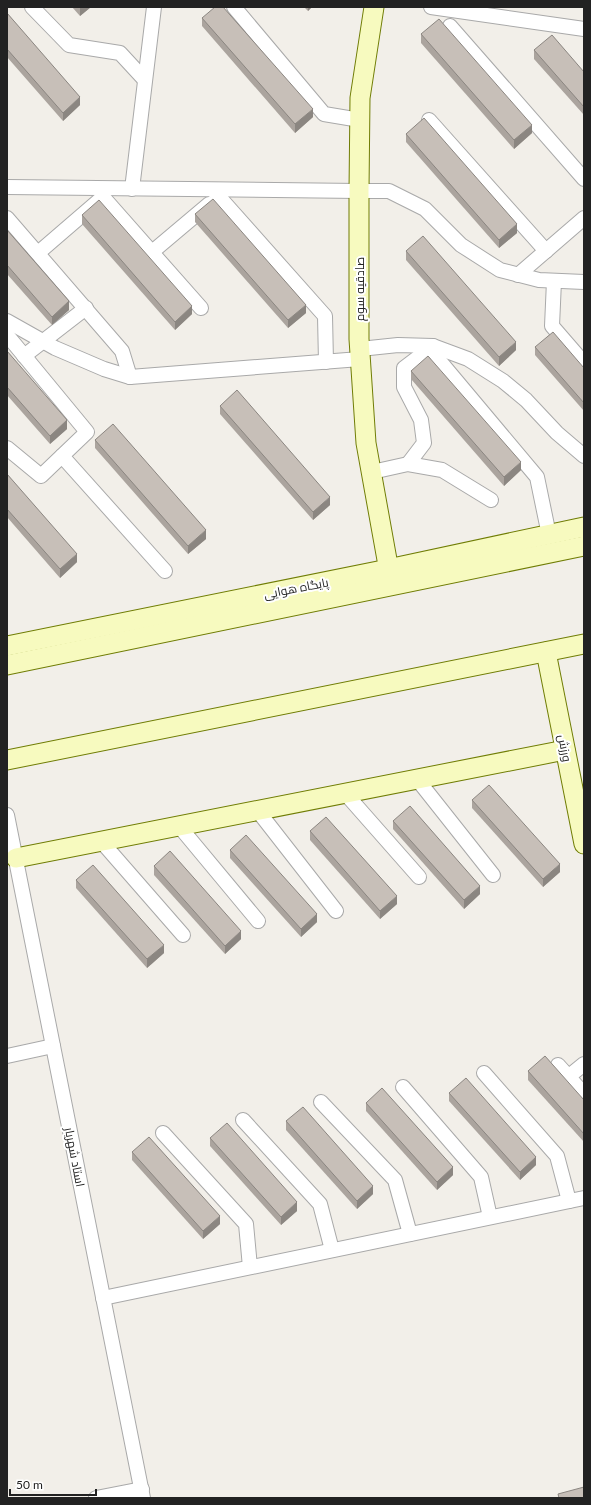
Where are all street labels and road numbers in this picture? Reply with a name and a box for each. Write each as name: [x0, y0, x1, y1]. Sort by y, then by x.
street label: صادقیه سوم: [352, 257, 368, 321]
street label: پایگاه هوایی: [262, 574, 331, 604]
street label: ورزش: [555, 733, 575, 763]
street label: استاد شهریار: [62, 1125, 88, 1188]

